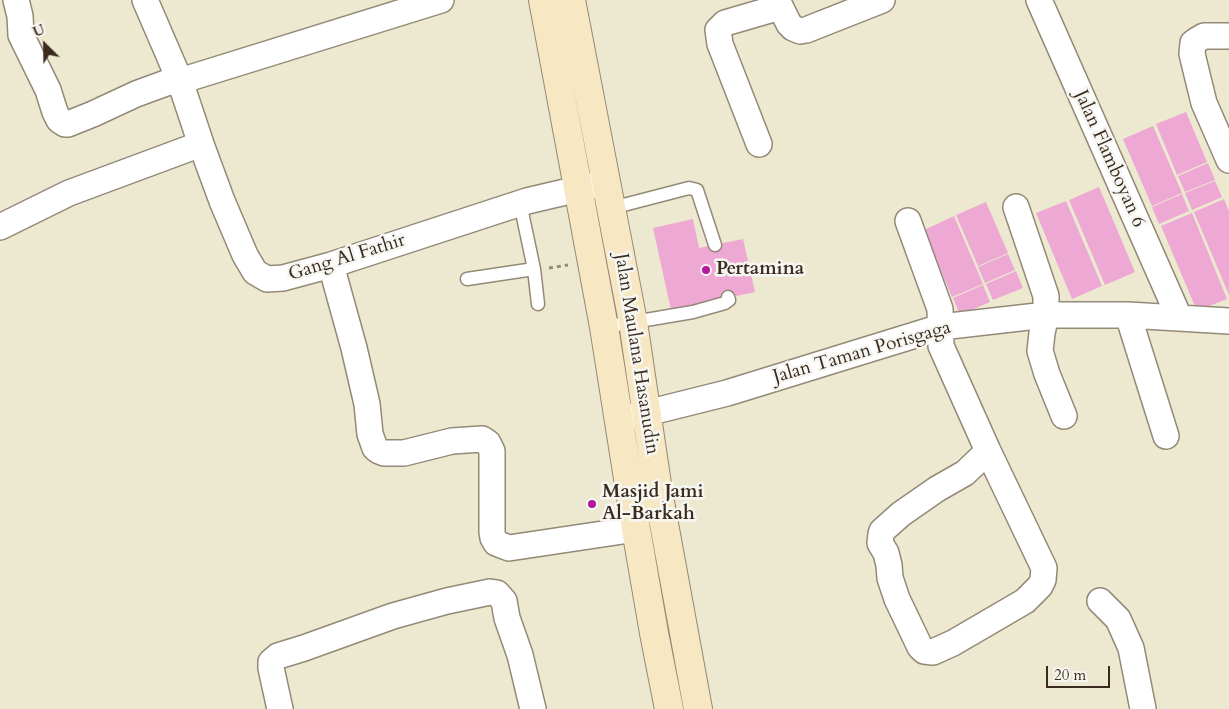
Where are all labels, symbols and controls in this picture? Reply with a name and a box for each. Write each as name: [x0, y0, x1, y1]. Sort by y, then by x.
north arrow: [20, 20, 70, 70]
text: U: [30, 20, 48, 42]
street label: Jalan Flamboyan 6: [1069, 87, 1149, 231]
street label: Gang Al Fathir: [286, 229, 408, 287]
street label: Jalan Maulana Hasanudin: [609, 252, 663, 456]
place label: Pertamina: [716, 259, 804, 281]
marker: Pertamina: [700, 264, 712, 276]
street label: Jalan Taman Porisgaga: [771, 317, 953, 389]
place label: Masjid Jami Al-Barkah: [602, 482, 703, 526]
marker: Masjid Jami Al-Barkah: [586, 498, 598, 510]
scale bar: [1049, 656, 1113, 688]
text: 20 m: [1054, 665, 1086, 685]

